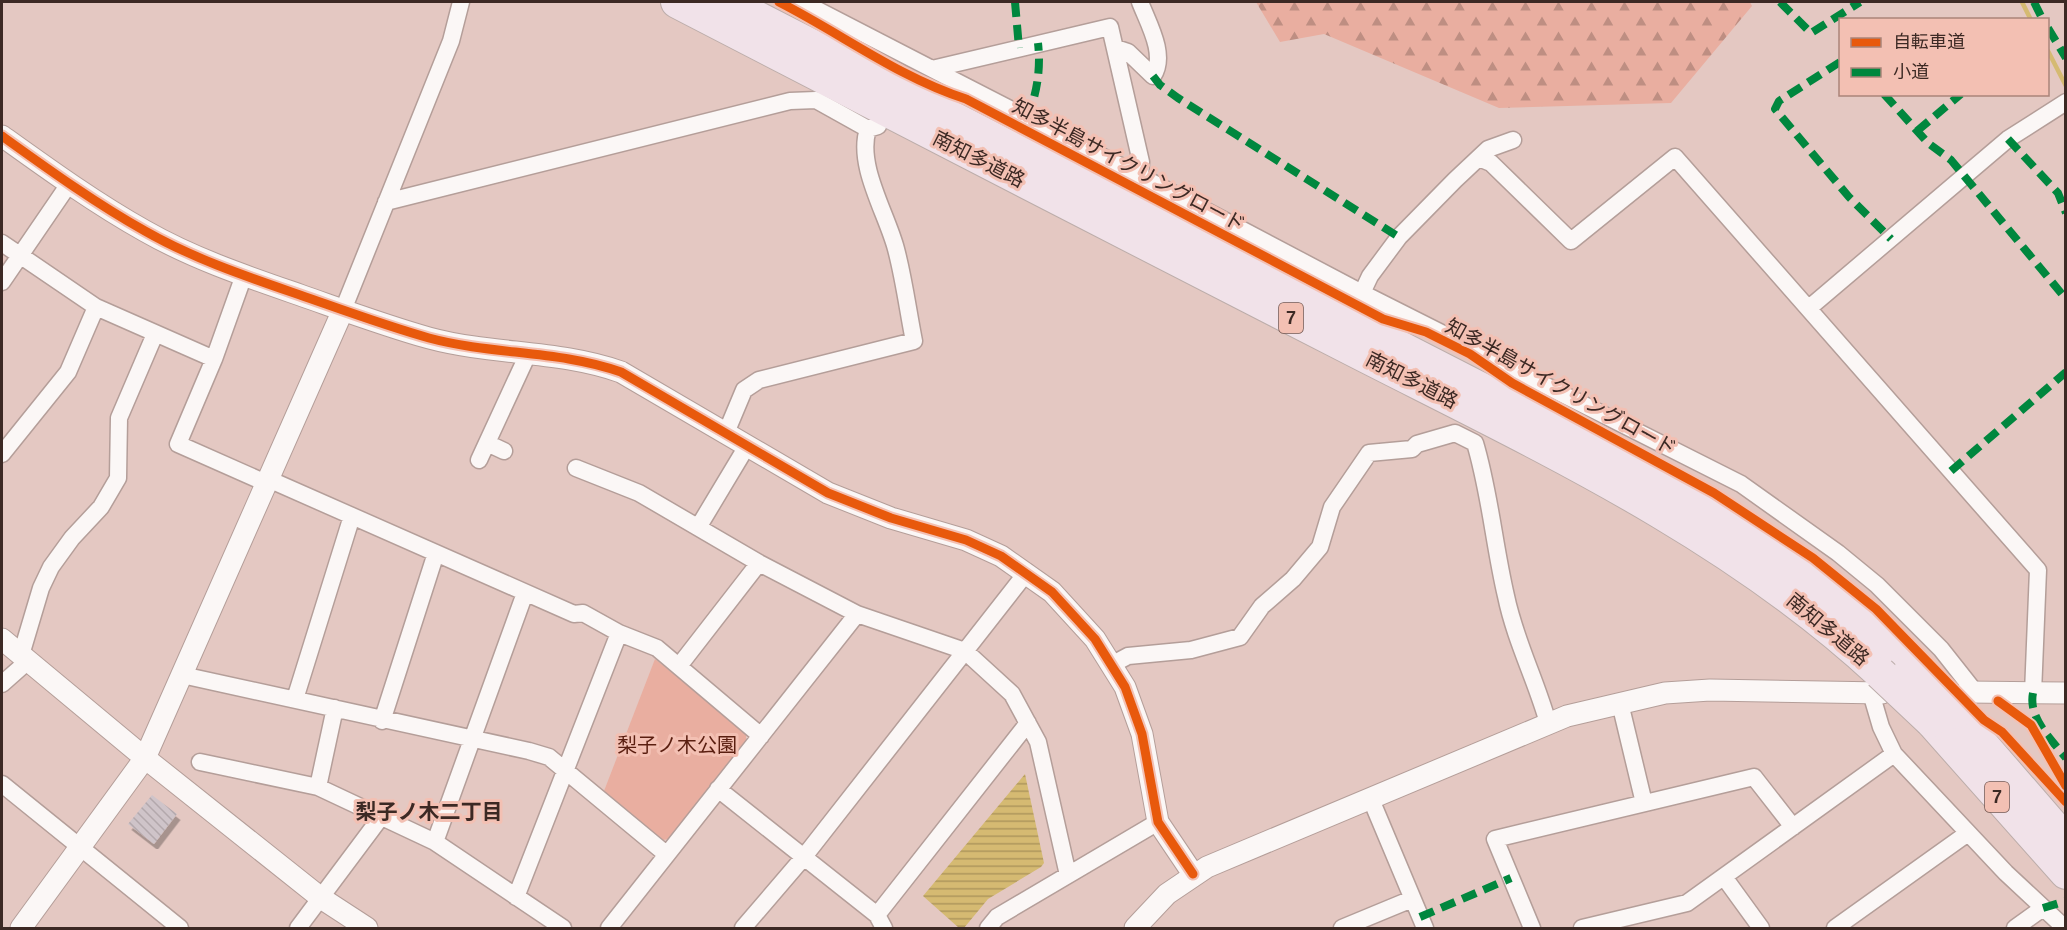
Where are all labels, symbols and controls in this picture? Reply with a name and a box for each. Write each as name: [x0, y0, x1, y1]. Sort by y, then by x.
legend: [1839, 18, 2049, 96]
text: 自転車道: [1893, 32, 1965, 52]
text: 小道: [1893, 62, 1929, 82]
street label: 知多半島サイクリングロード: [1009, 94, 1249, 236]
street label: 南知多道路: [929, 126, 1029, 192]
road number: 7: [1279, 303, 1303, 333]
street label: 知多半島サイクリングロード: [1442, 314, 1680, 460]
street label: 南知多道路: [1362, 347, 1462, 413]
street label: 南知多道路: [1783, 588, 1873, 670]
park label: 梨子ノ木公園: [617, 734, 737, 756]
road number: 7: [1985, 782, 2009, 812]
district label: 梨子ノ木二丁目: [356, 800, 503, 823]

